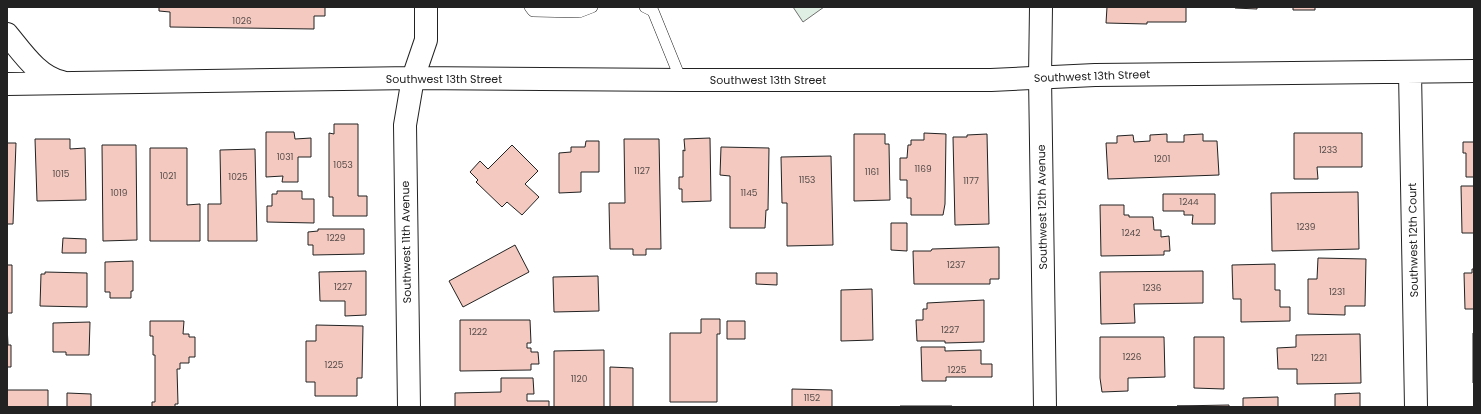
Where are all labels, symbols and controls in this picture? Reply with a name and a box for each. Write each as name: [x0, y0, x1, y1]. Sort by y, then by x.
house number: 1026: [232, 15, 252, 27]
street label: Southwest 13th Street: [1034, 66, 1150, 86]
street label: Southwest 13th Street: [386, 71, 502, 87]
street label: Southwest 13th Street: [710, 72, 826, 88]
street label: Southwest 12th Avenue: [1033, 144, 1051, 270]
house number: 1233: [1319, 144, 1337, 156]
house number: 1031: [277, 151, 293, 163]
house number: 1201: [1154, 153, 1170, 165]
house number: 1053: [333, 159, 353, 171]
house number: 1169: [914, 163, 932, 175]
house number: 1127: [634, 165, 650, 177]
house number: 1161: [865, 166, 879, 178]
house number: 1015: [52, 168, 70, 180]
house number: 1021: [160, 170, 176, 182]
house number: 1025: [228, 171, 248, 183]
house number: 1153: [799, 174, 815, 186]
house number: 1177: [963, 175, 979, 187]
street label: Southwest 11th Avenue: [397, 180, 415, 303]
street label: Southwest 12th Court: [1404, 183, 1422, 297]
house number: 1019: [110, 187, 128, 199]
house number: 1145: [740, 187, 758, 199]
house number: 1244: [1179, 196, 1199, 208]
house number: 1239: [1296, 221, 1316, 233]
house number: 1242: [1122, 227, 1140, 239]
house number: 1229: [327, 232, 346, 244]
house number: 1237: [947, 259, 965, 271]
house number: 1227: [334, 281, 352, 293]
house number: 1236: [1142, 282, 1162, 294]
house number: 1231: [1329, 286, 1345, 298]
house number: 1227: [941, 324, 959, 336]
house number: 1222: [469, 326, 487, 338]
house number: 1226: [1123, 351, 1142, 363]
house number: 1221: [1311, 352, 1327, 364]
house number: 1225: [325, 359, 344, 371]
house number: 1225: [948, 364, 967, 376]
house number: 1120: [571, 373, 588, 385]
house number: 1152: [804, 392, 820, 404]

